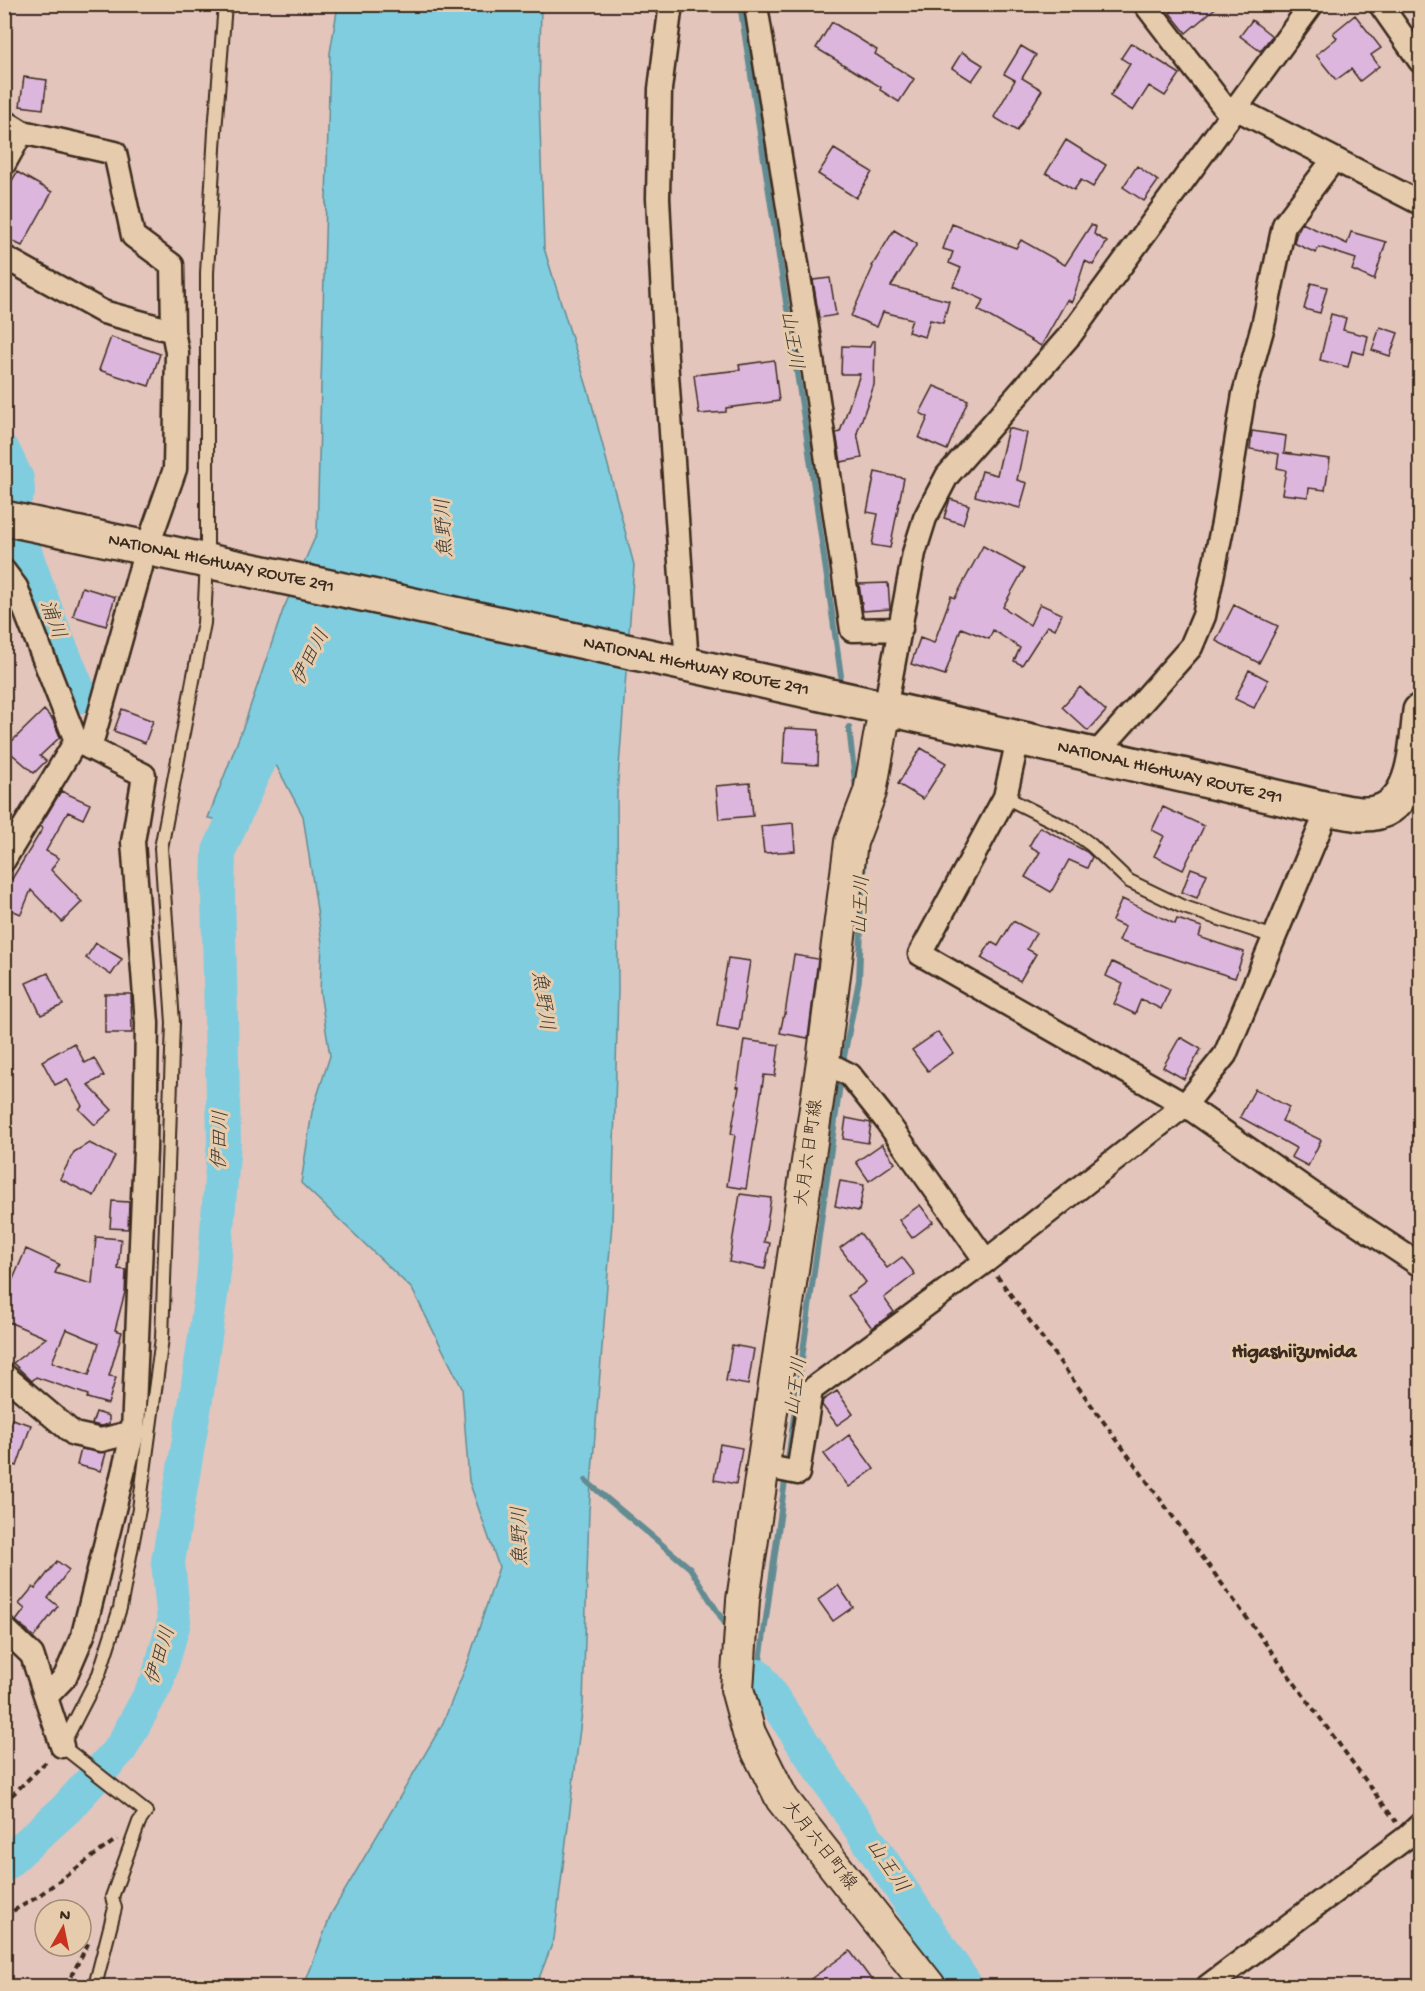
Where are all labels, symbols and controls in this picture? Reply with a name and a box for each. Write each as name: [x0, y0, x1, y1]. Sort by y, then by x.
water label: 山王川: [774, 308, 807, 371]
water label: 魚野川: [431, 497, 459, 559]
street label: NATIONAL HIGHWAY ROUTE 291: [106, 530, 336, 598]
water label: 浦川: [33, 597, 70, 643]
water label: 伊田川: [287, 626, 336, 690]
street label: NATIONAL HIGHWAY ROUTE 291: [581, 633, 811, 701]
street label: NATIONAL HIGHWAY ROUTE 291: [1055, 737, 1285, 809]
water label: 山王川: [849, 874, 876, 936]
water label: 魚野川: [525, 969, 559, 1032]
street label: 大月六日町線: [791, 1098, 828, 1208]
water label: 伊田川: [208, 1110, 235, 1170]
district label: Higashiizumida: [1232, 1342, 1357, 1365]
water label: 山王川: [781, 1356, 814, 1418]
water label: 魚野川: [508, 1506, 534, 1566]
water label: 伊田川: [141, 1624, 182, 1688]
street label: 大月六日町線: [777, 1796, 861, 1895]
water label: 山王川: [860, 1835, 913, 1898]
north arrow: [33, 1898, 93, 1958]
text: N: [58, 1906, 72, 1927]

